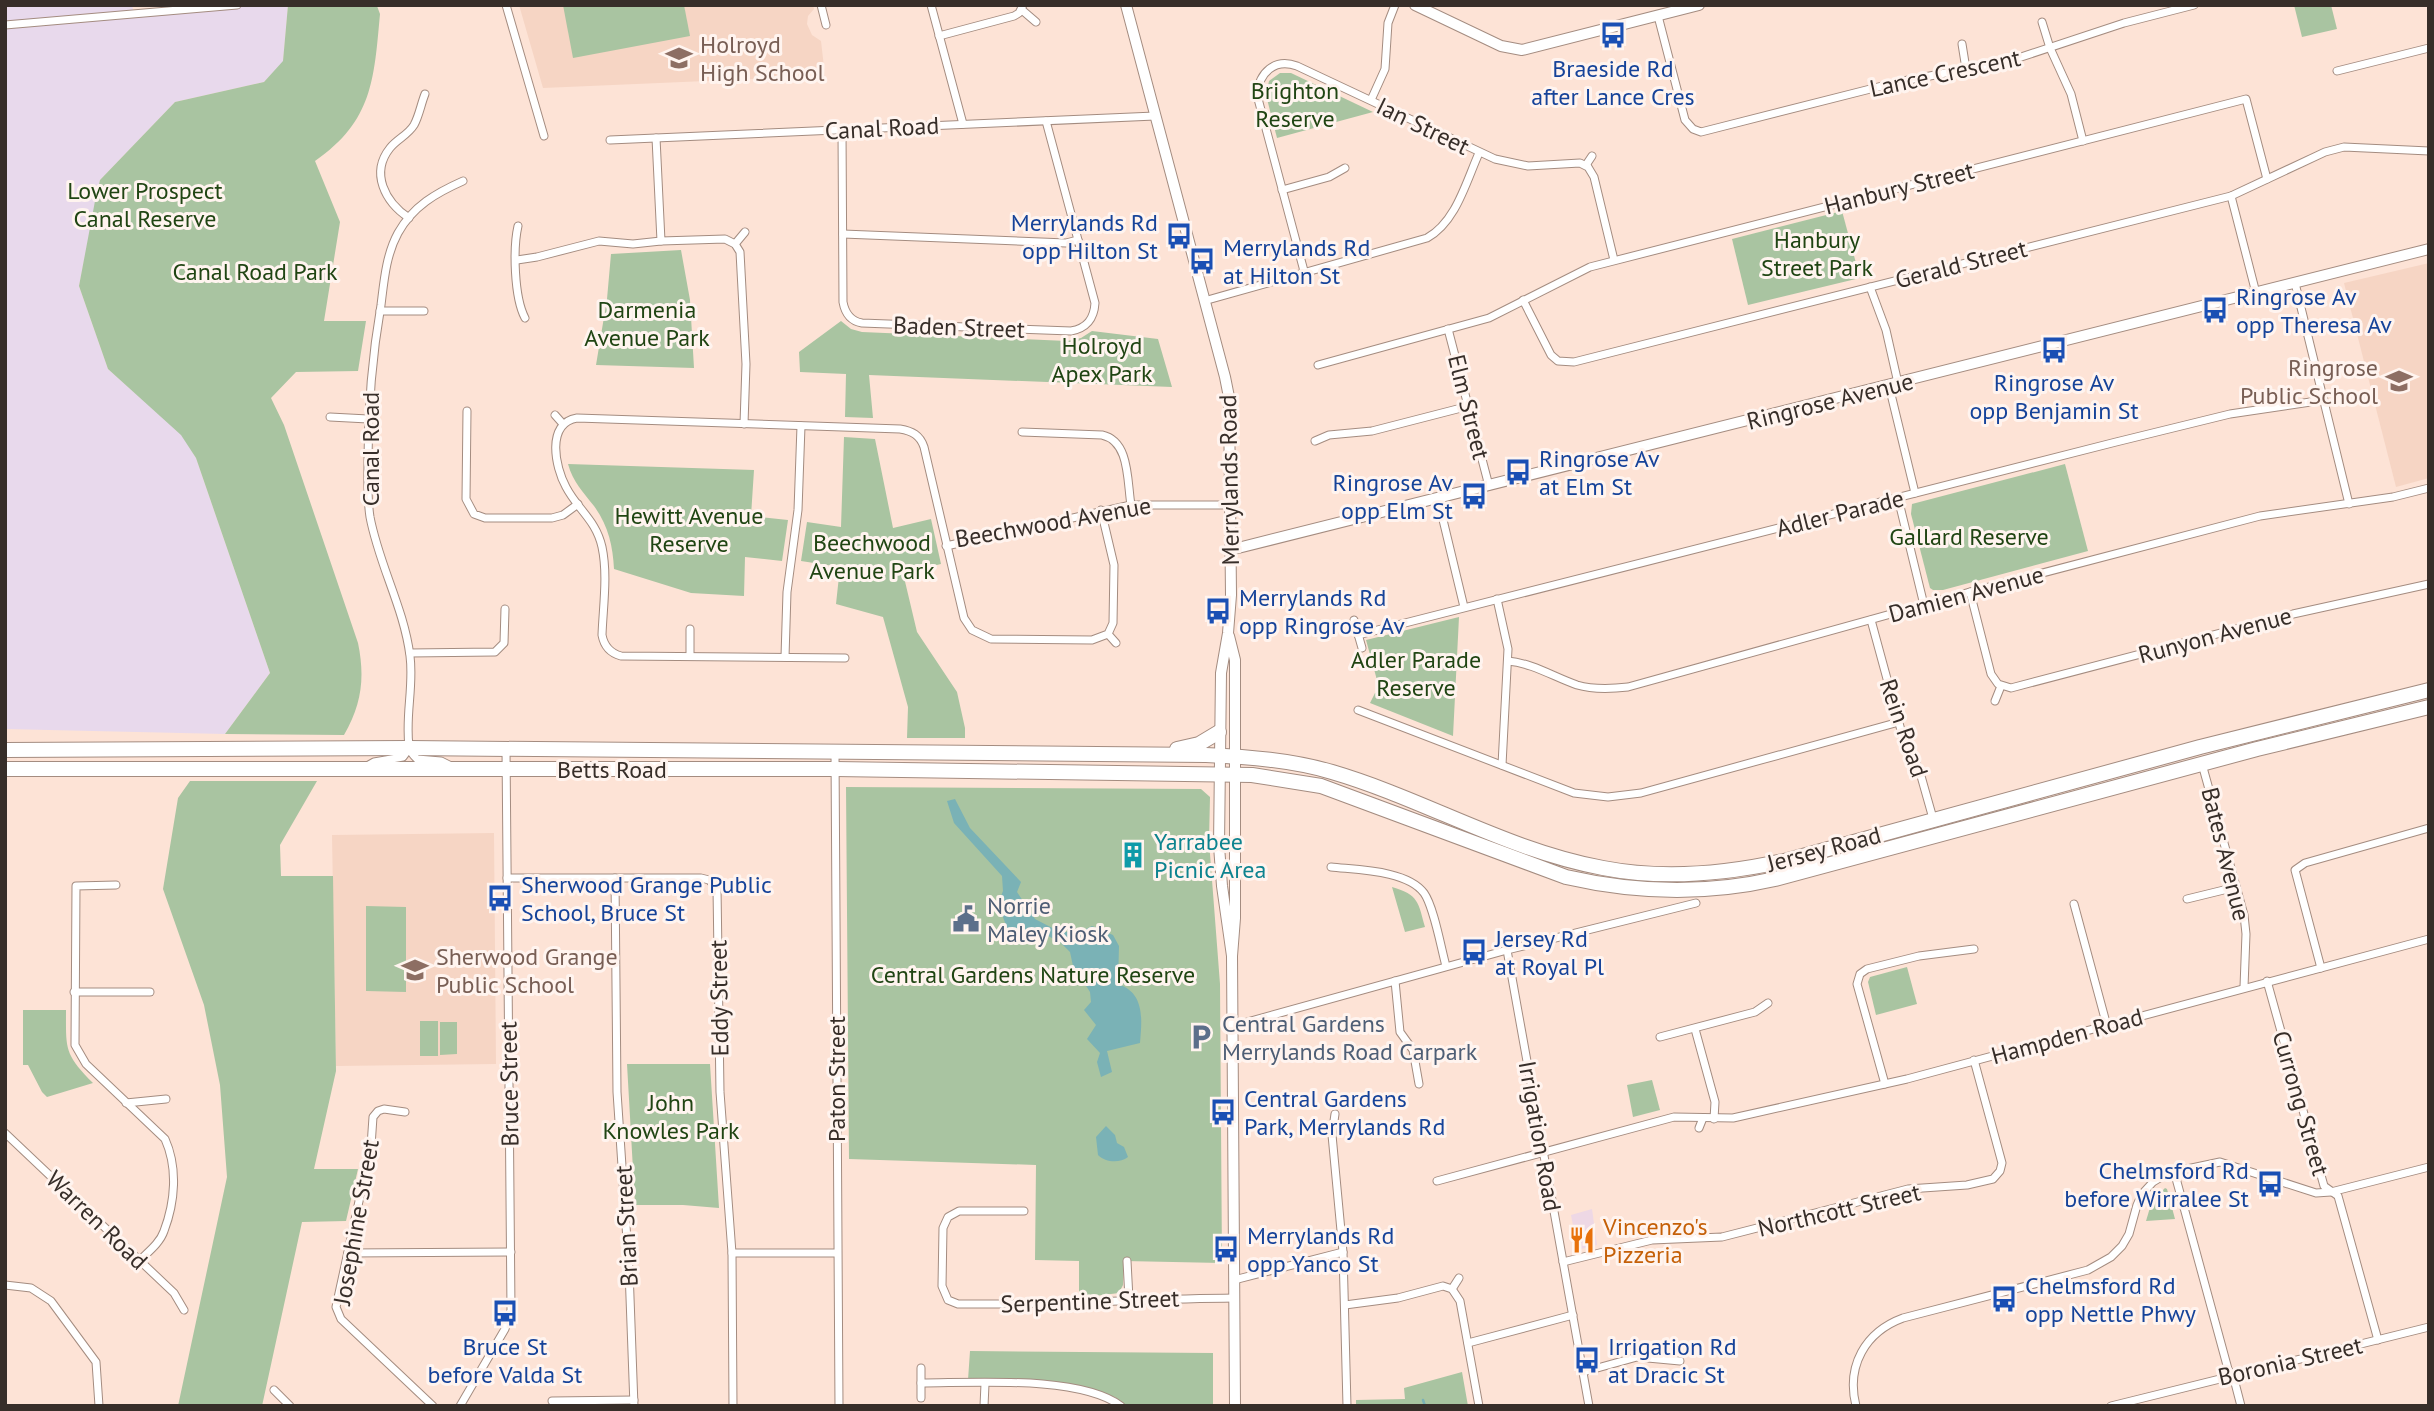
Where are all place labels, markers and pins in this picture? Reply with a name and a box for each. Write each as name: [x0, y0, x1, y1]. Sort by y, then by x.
bus stop icon: Braeside Rd after Lance Cres: [1598, 20, 1628, 50]
place label: Holroyd High School: [700, 29, 824, 88]
school or university icon: Holroyd High School: [664, 43, 694, 73]
place label: Braeside Rd after Lance Cres: [1531, 53, 1695, 112]
place label: Merrylands Rd opp Hilton St: [1011, 207, 1158, 266]
bus stop icon: Merrylands Rd opp Hilton St: [1164, 221, 1194, 251]
place label: Merrylands Rd at Hilton St: [1223, 232, 1370, 291]
bus stop icon: Merrylands Rd at Hilton St: [1187, 246, 1217, 276]
place label: Ringrose Av opp Theresa Av: [2236, 281, 2392, 340]
bus stop icon: Ringrose Av opp Theresa Av: [2200, 295, 2230, 325]
bus stop icon: Ringrose Av opp Benjamin St: [2039, 335, 2069, 365]
place label: Ringrose Public School: [2240, 352, 2378, 411]
school or university icon: Ringrose Public School: [2384, 366, 2414, 396]
place label: Ringrose Av opp Benjamin St: [1969, 367, 2139, 426]
place label: Ringrose Av at Elm St: [1539, 443, 1660, 502]
bus stop icon: Ringrose Av at Elm St: [1503, 457, 1533, 487]
place label: Ringrose Av opp Elm St: [1333, 467, 1453, 526]
bus stop icon: Ringrose Av opp Elm St: [1459, 481, 1489, 511]
place label: Merrylands Rd opp Ringrose Av: [1239, 582, 1405, 641]
bus stop icon: Merrylands Rd opp Ringrose Av: [1203, 596, 1233, 626]
place label: Yarrabee Picnic Area: [1154, 826, 1266, 885]
building icon: Yarrabee Picnic Area: [1118, 840, 1148, 870]
place label: Sherwood Grange Public School, Bruce St: [521, 869, 772, 928]
bus stop icon: Sherwood Grange Public School, Bruce St: [485, 883, 515, 913]
place label: Norrie Maley Kiosk: [987, 890, 1109, 949]
public building icon: Norrie Maley Kiosk: [951, 904, 981, 934]
place label: Jersey Rd at Royal Pl: [1494, 923, 1604, 982]
bus stop icon: Jersey Rd at Royal Pl: [1459, 937, 1489, 967]
place label: Sherwood Grange Public School: [436, 941, 618, 1000]
school or university icon: Sherwood Grange Public School: [400, 955, 430, 985]
place label: Central Gardens Merrylands Road Carpark: [1222, 1008, 1478, 1067]
parking icon: Central Gardens Merrylands Road Carpark: [1186, 1022, 1216, 1052]
place label: Central Gardens Park, Merrylands Rd: [1244, 1083, 1445, 1142]
bus stop icon: Central Gardens Park, Merrylands Rd: [1208, 1097, 1238, 1127]
place label: Chelmsford Rd before Wirralee St: [2064, 1155, 2249, 1214]
bus stop icon: Chelmsford Rd before Wirralee St: [2255, 1169, 2285, 1199]
place label: Vincenzo's Pizzeria: [1602, 1211, 1708, 1270]
place label: Merrylands Rd opp Yanco St: [1247, 1220, 1394, 1279]
restaurant icon: Vincenzo's Pizzeria: [1567, 1225, 1597, 1255]
bus stop icon: Merrylands Rd opp Yanco St: [1211, 1234, 1241, 1264]
place label: Chelmsford Rd opp Nettle Phwy: [2025, 1270, 2196, 1329]
bus stop icon: Chelmsford Rd opp Nettle Phwy: [1989, 1284, 2019, 1314]
bus stop icon: Bruce St before Valda St: [490, 1298, 520, 1328]
place label: Bruce St before Valda St: [428, 1331, 582, 1390]
place label: Irrigation Rd at Dracic St: [1608, 1331, 1737, 1390]
bus stop icon: Irrigation Rd at Dracic St: [1572, 1345, 1602, 1375]

